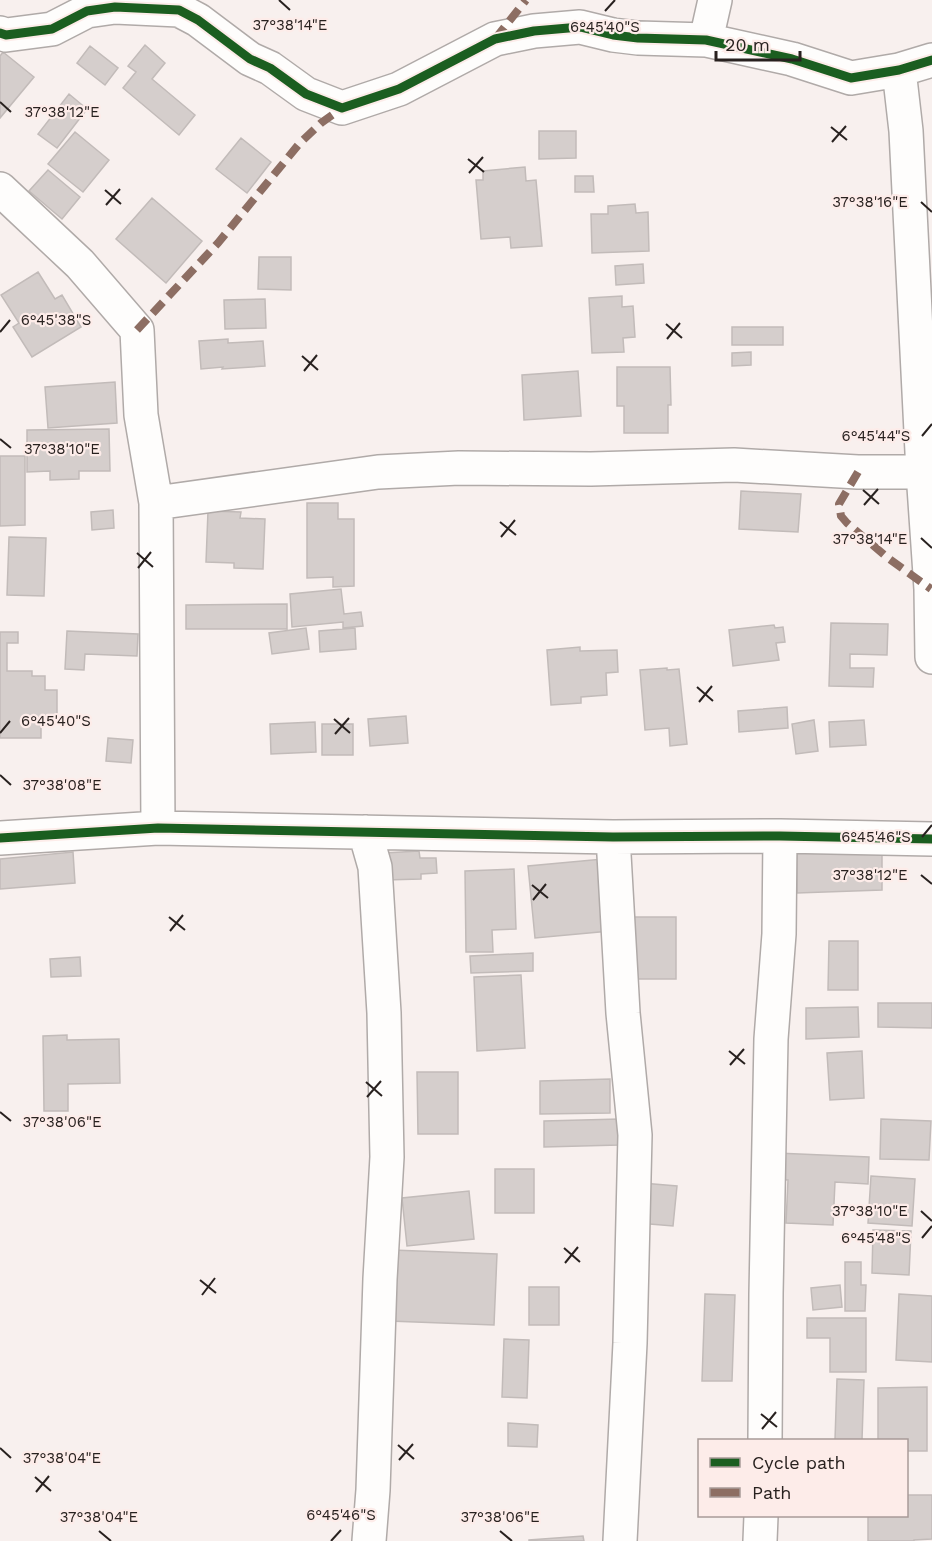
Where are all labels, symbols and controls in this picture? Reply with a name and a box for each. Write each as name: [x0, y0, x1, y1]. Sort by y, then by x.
text: 37°38'14"E: [253, 16, 327, 34]
text: 6°45'40"S: [570, 18, 640, 36]
scale bar: [716, 24, 800, 62]
text: 20 m: [725, 34, 770, 55]
text: 37°38'12"E: [24, 103, 100, 121]
text: 37°38'16"E: [832, 193, 908, 211]
text: 6°45'38"S: [21, 311, 91, 329]
text: 6°45'44"S: [842, 427, 910, 445]
text: 37°38'10"E: [24, 440, 100, 458]
text: 37°38'14"E: [833, 530, 907, 548]
text: 6°45'40"S: [21, 712, 91, 730]
text: 37°38'08"E: [22, 776, 102, 794]
text: 6°45'46"S: [841, 828, 911, 846]
text: 37°38'12"E: [832, 866, 908, 884]
text: 37°38'06"E: [22, 1113, 102, 1131]
text: 37°38'10"E: [832, 1202, 908, 1220]
text: 6°45'48"S: [841, 1229, 911, 1247]
legend: [698, 1439, 908, 1517]
text: 37°38'04"E: [23, 1449, 101, 1467]
text: Cycle path: [752, 1452, 846, 1473]
text: Path: [752, 1482, 792, 1503]
text: 6°45'46"S: [306, 1506, 376, 1524]
text: 37°38'04"E: [60, 1508, 138, 1526]
text: 37°38'06"E: [460, 1508, 540, 1526]

